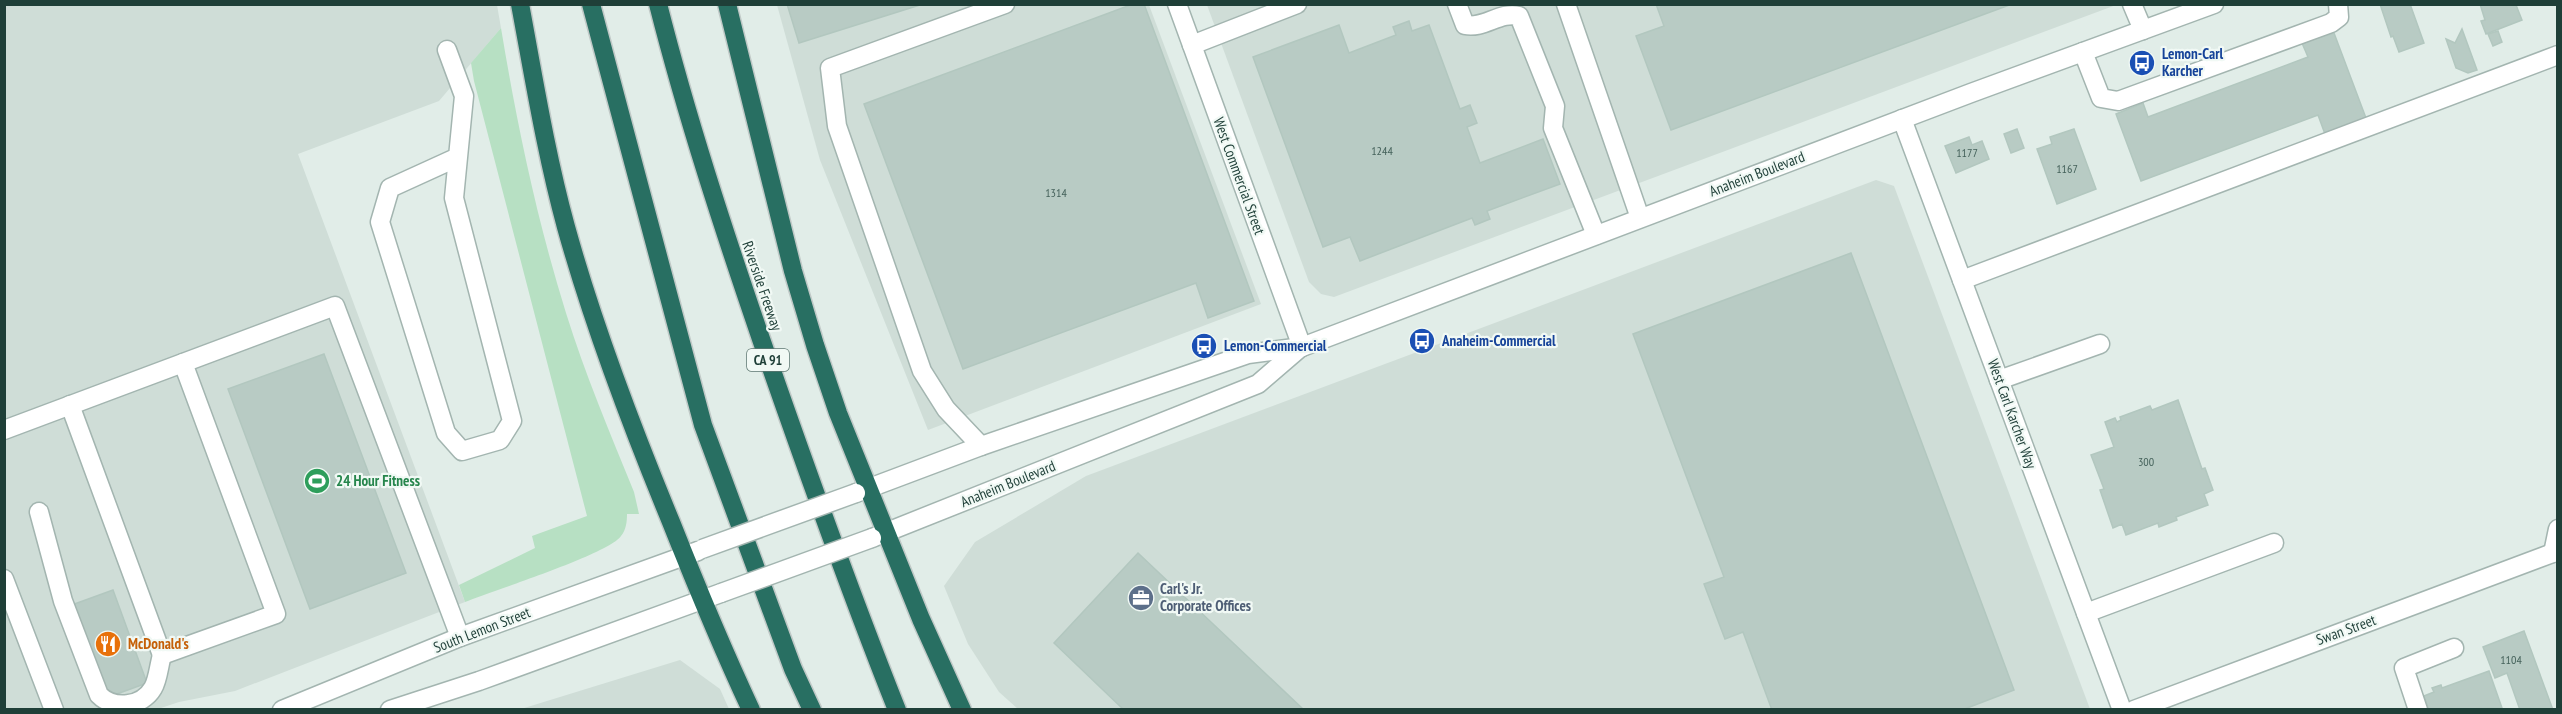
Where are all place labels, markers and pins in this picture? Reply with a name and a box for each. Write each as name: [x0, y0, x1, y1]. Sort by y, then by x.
place label: Lemon-Carl Karcher: [2162, 44, 2224, 80]
bus stop icon: Lemon-Carl Karcher: [2127, 48, 2157, 78]
bus stop icon: Anaheim-Commercial: [1407, 326, 1437, 356]
bus stop icon: Lemon-Commercial: [1189, 331, 1219, 361]
place label: Anaheim-Commercial: [1441, 331, 1556, 350]
place label: Lemon-Commercial: [1224, 336, 1327, 355]
sports icon: 24 Hour Fitness: [302, 466, 332, 496]
place label: 24 Hour Fitness: [336, 471, 420, 490]
place label: Carl's Jr. Corporate Offices: [1160, 579, 1251, 615]
office icon: Carl's Jr. Corporate Offices: [1126, 583, 1156, 613]
restaurant icon: McDonald's: [93, 629, 123, 659]
place label: McDonald's: [128, 634, 189, 653]

